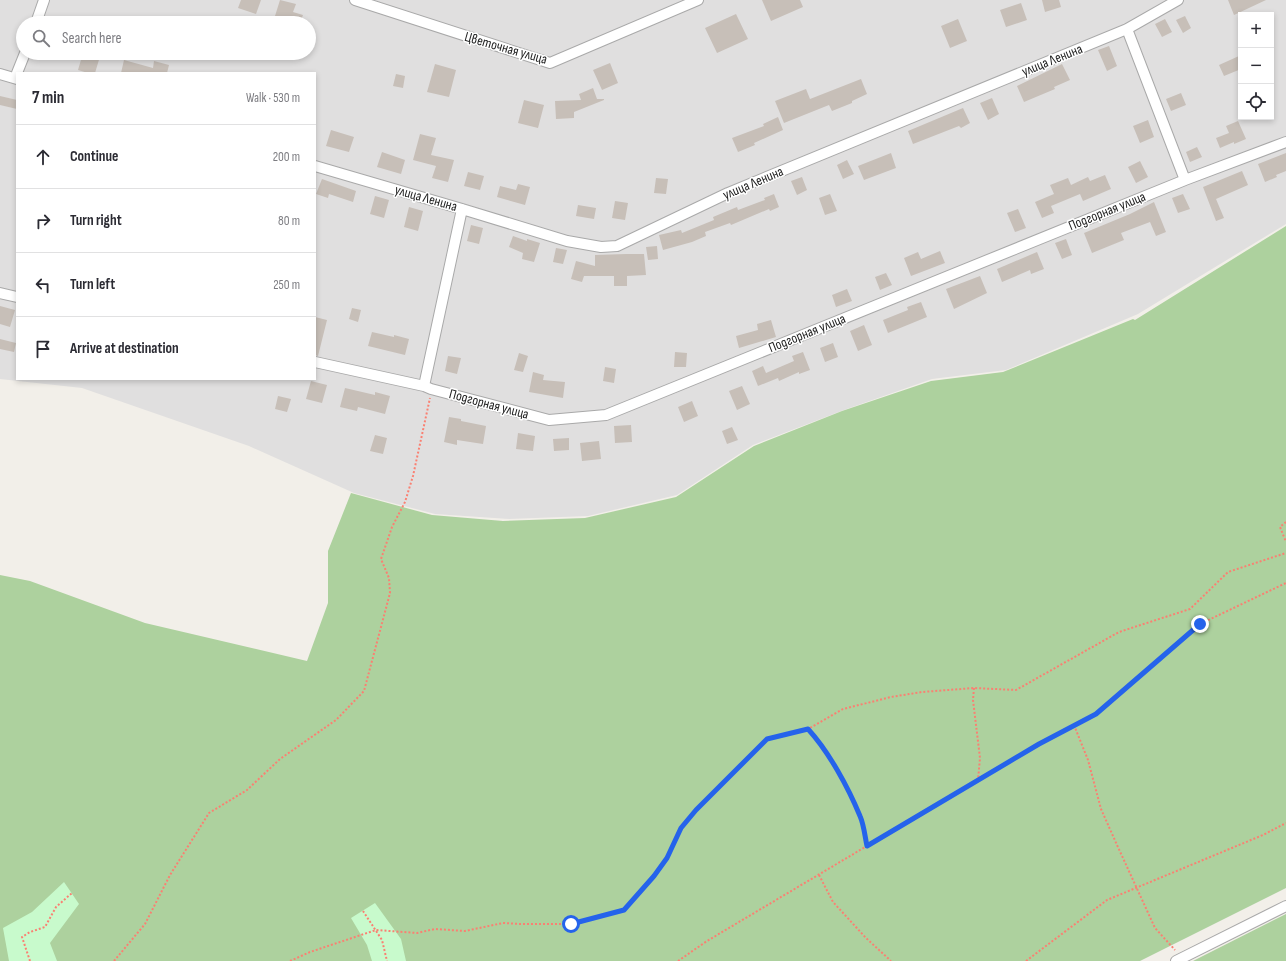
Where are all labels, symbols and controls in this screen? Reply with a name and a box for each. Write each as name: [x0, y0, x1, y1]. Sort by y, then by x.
map controls: [1238, 12, 1274, 120]
button: +: [1238, 12, 1274, 48]
search box: [16, 16, 316, 60]
icon: search: [30, 27, 52, 49]
street label: Цветочная улица: [463, 28, 549, 68]
text: Search here: [62, 29, 122, 48]
street label: улица Ленина: [1019, 40, 1085, 80]
button: −: [1238, 48, 1274, 84]
button: locate: [1238, 84, 1274, 120]
text: 7 min: [32, 88, 64, 108]
text: Walk · 530 m: [246, 90, 300, 106]
icon: ahead: [32, 146, 54, 168]
text: Continue: [70, 147, 119, 166]
text: 200 m: [273, 149, 300, 165]
street label: улица Ленина: [720, 163, 786, 203]
street label: улица Ленина: [393, 181, 459, 215]
street label: Подгорная улица: [1066, 188, 1148, 234]
icon: right: [32, 210, 54, 232]
text: Turn right: [70, 211, 122, 230]
text: 80 m: [278, 213, 300, 229]
icon: left: [32, 274, 54, 296]
text: Turn left: [70, 275, 115, 294]
text: 250 m: [273, 277, 300, 293]
street label: Подгорная улица: [766, 310, 848, 356]
icon: arrive: [32, 338, 54, 360]
text: Arrive at destination: [70, 339, 179, 358]
street label: Подгорная улица: [447, 385, 531, 423]
route end: [1191, 615, 1209, 633]
route start: [562, 915, 580, 933]

